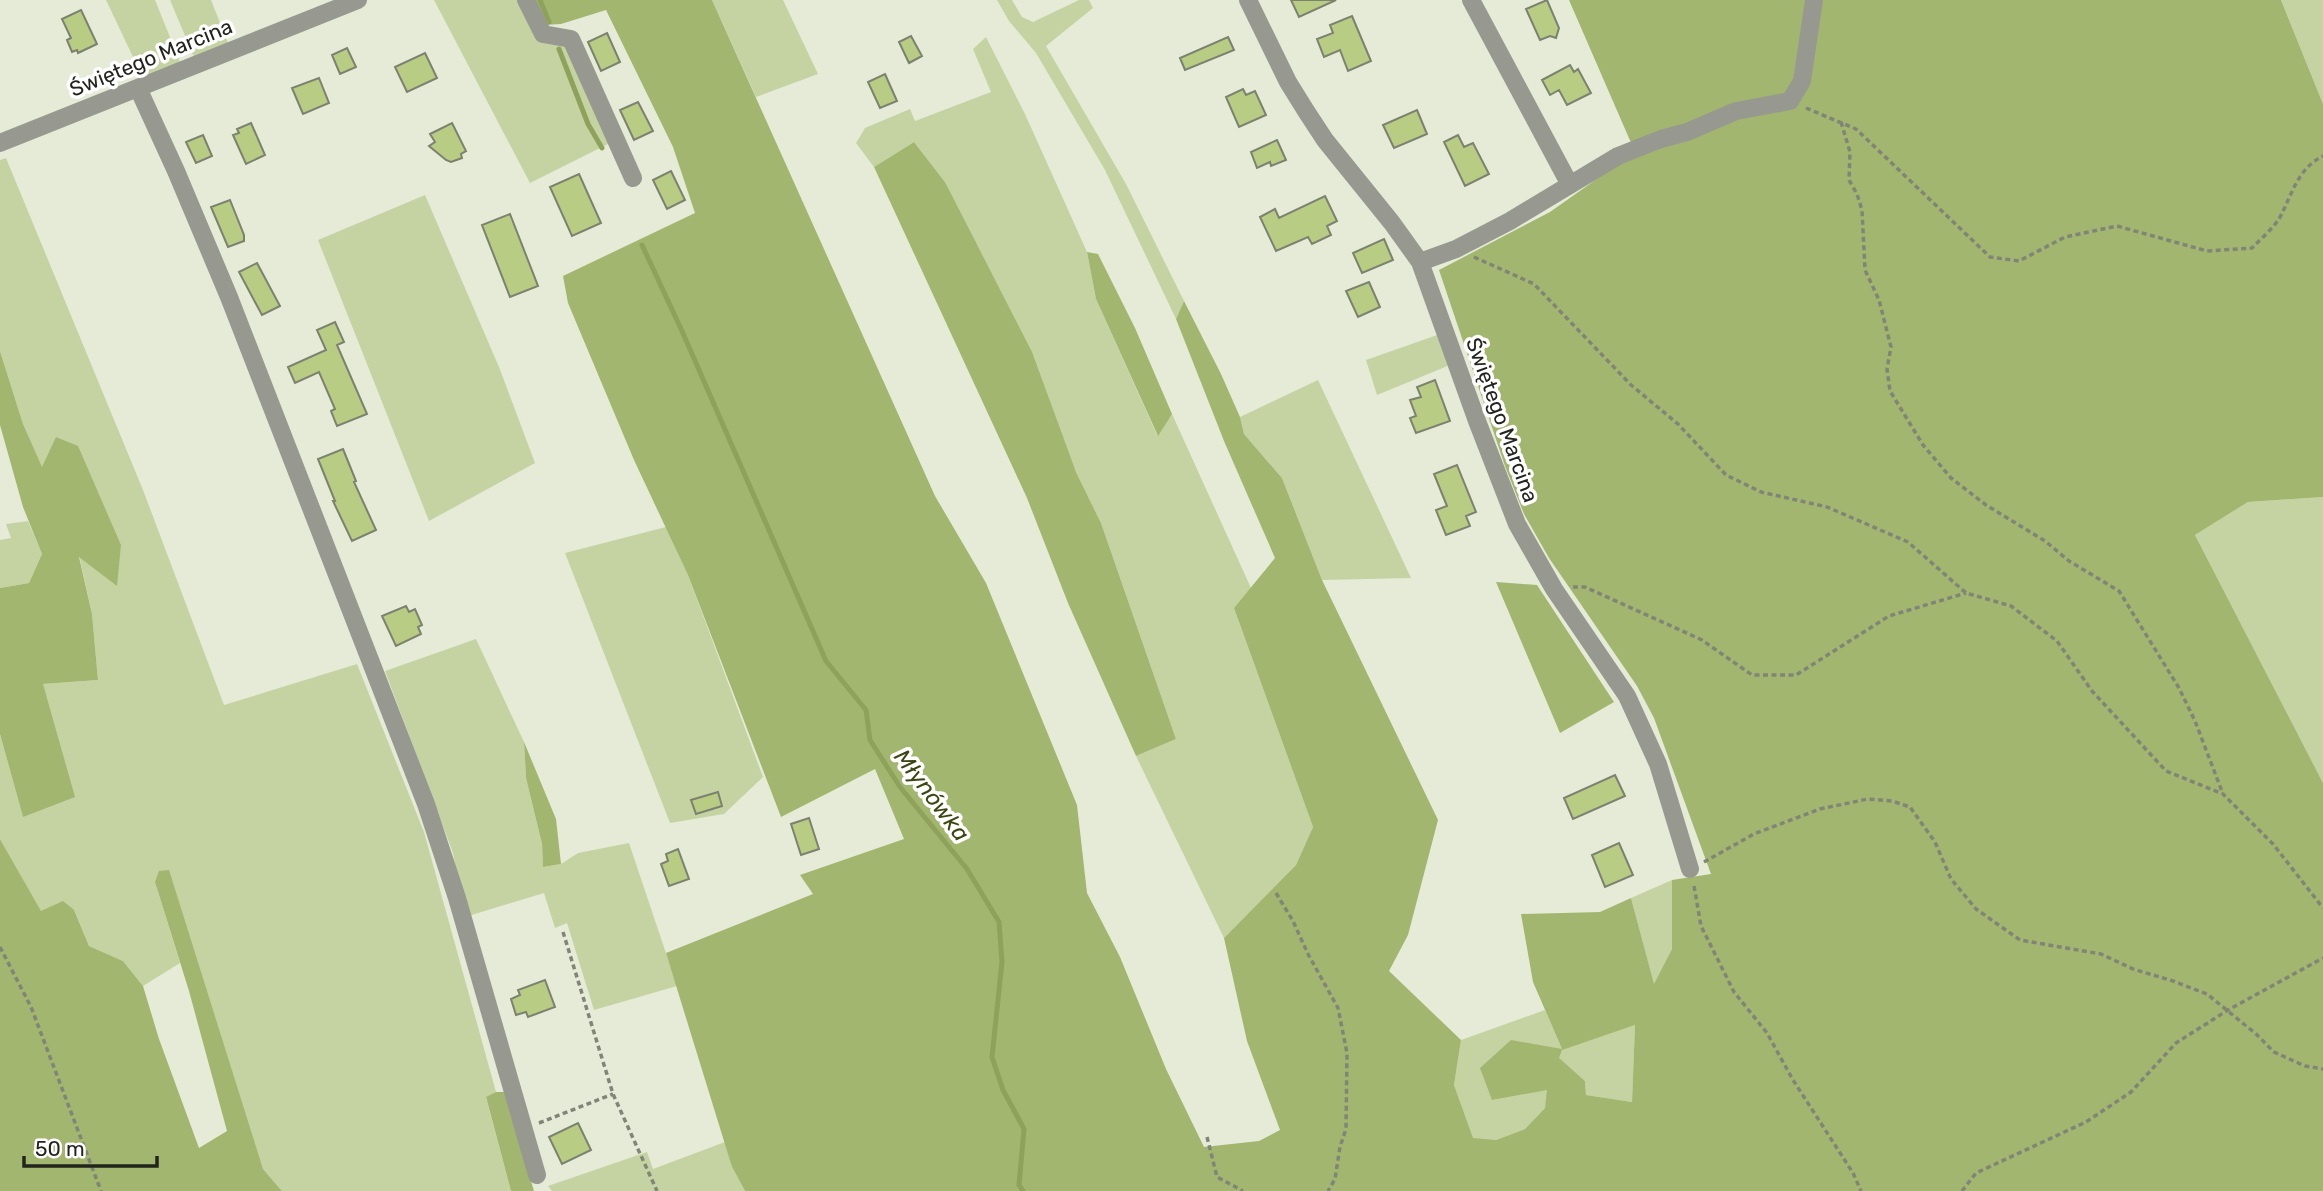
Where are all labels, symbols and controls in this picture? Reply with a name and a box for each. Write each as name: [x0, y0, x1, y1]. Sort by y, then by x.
street label: Świętego Marcina: [66, 13, 236, 102]
street label: Świętego Marcina: [1461, 334, 1544, 506]
water label: Młynówka: [888, 743, 976, 847]
scale bar: [24, 1124, 158, 1168]
text: 50 m: [35, 1136, 85, 1161]

